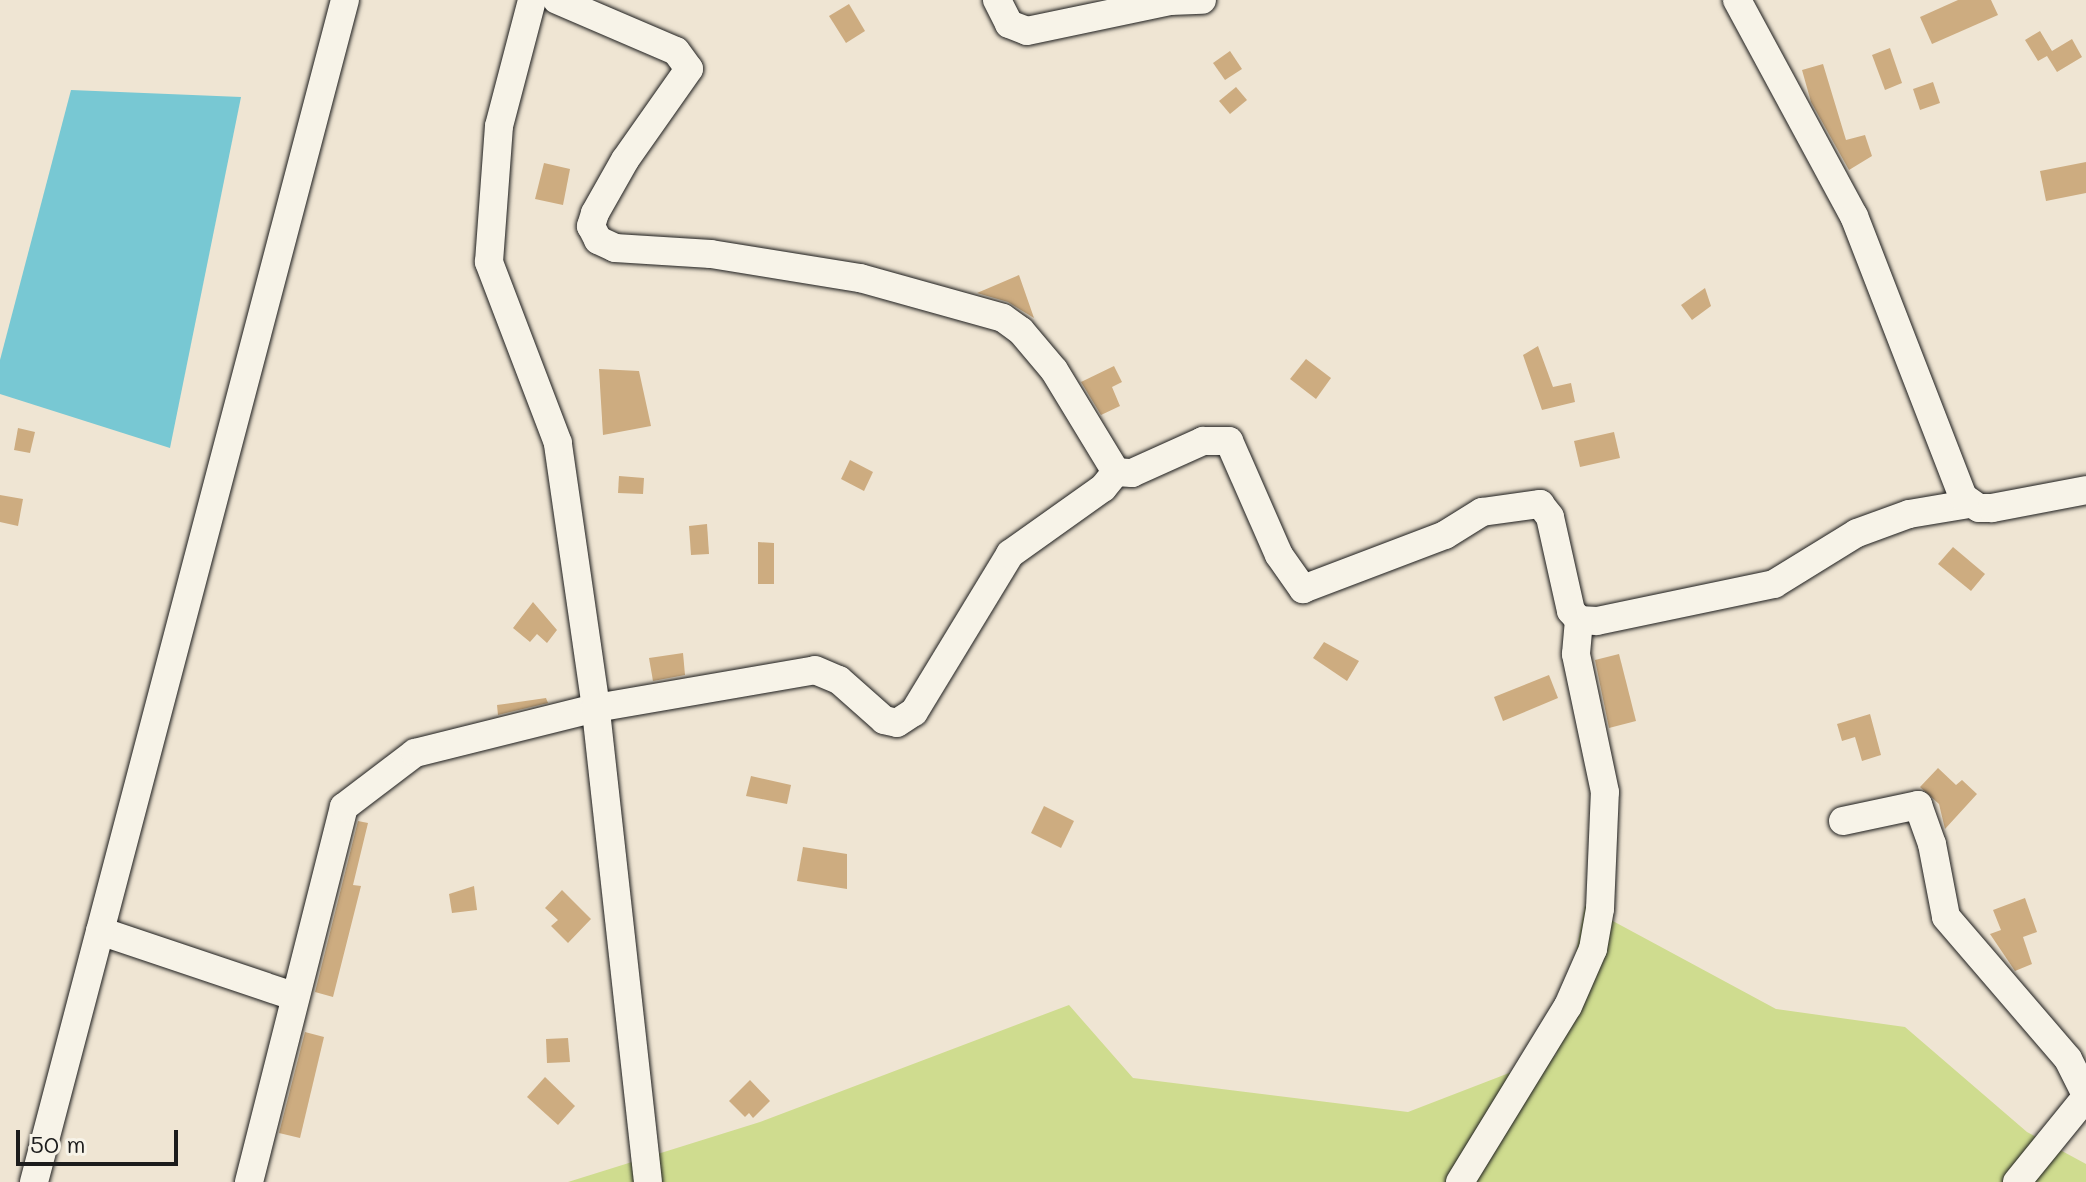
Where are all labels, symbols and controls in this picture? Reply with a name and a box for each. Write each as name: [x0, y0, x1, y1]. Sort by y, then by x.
scale bar: [20, 1114, 182, 1164]
text: 50 m: [30, 1128, 86, 1159]

